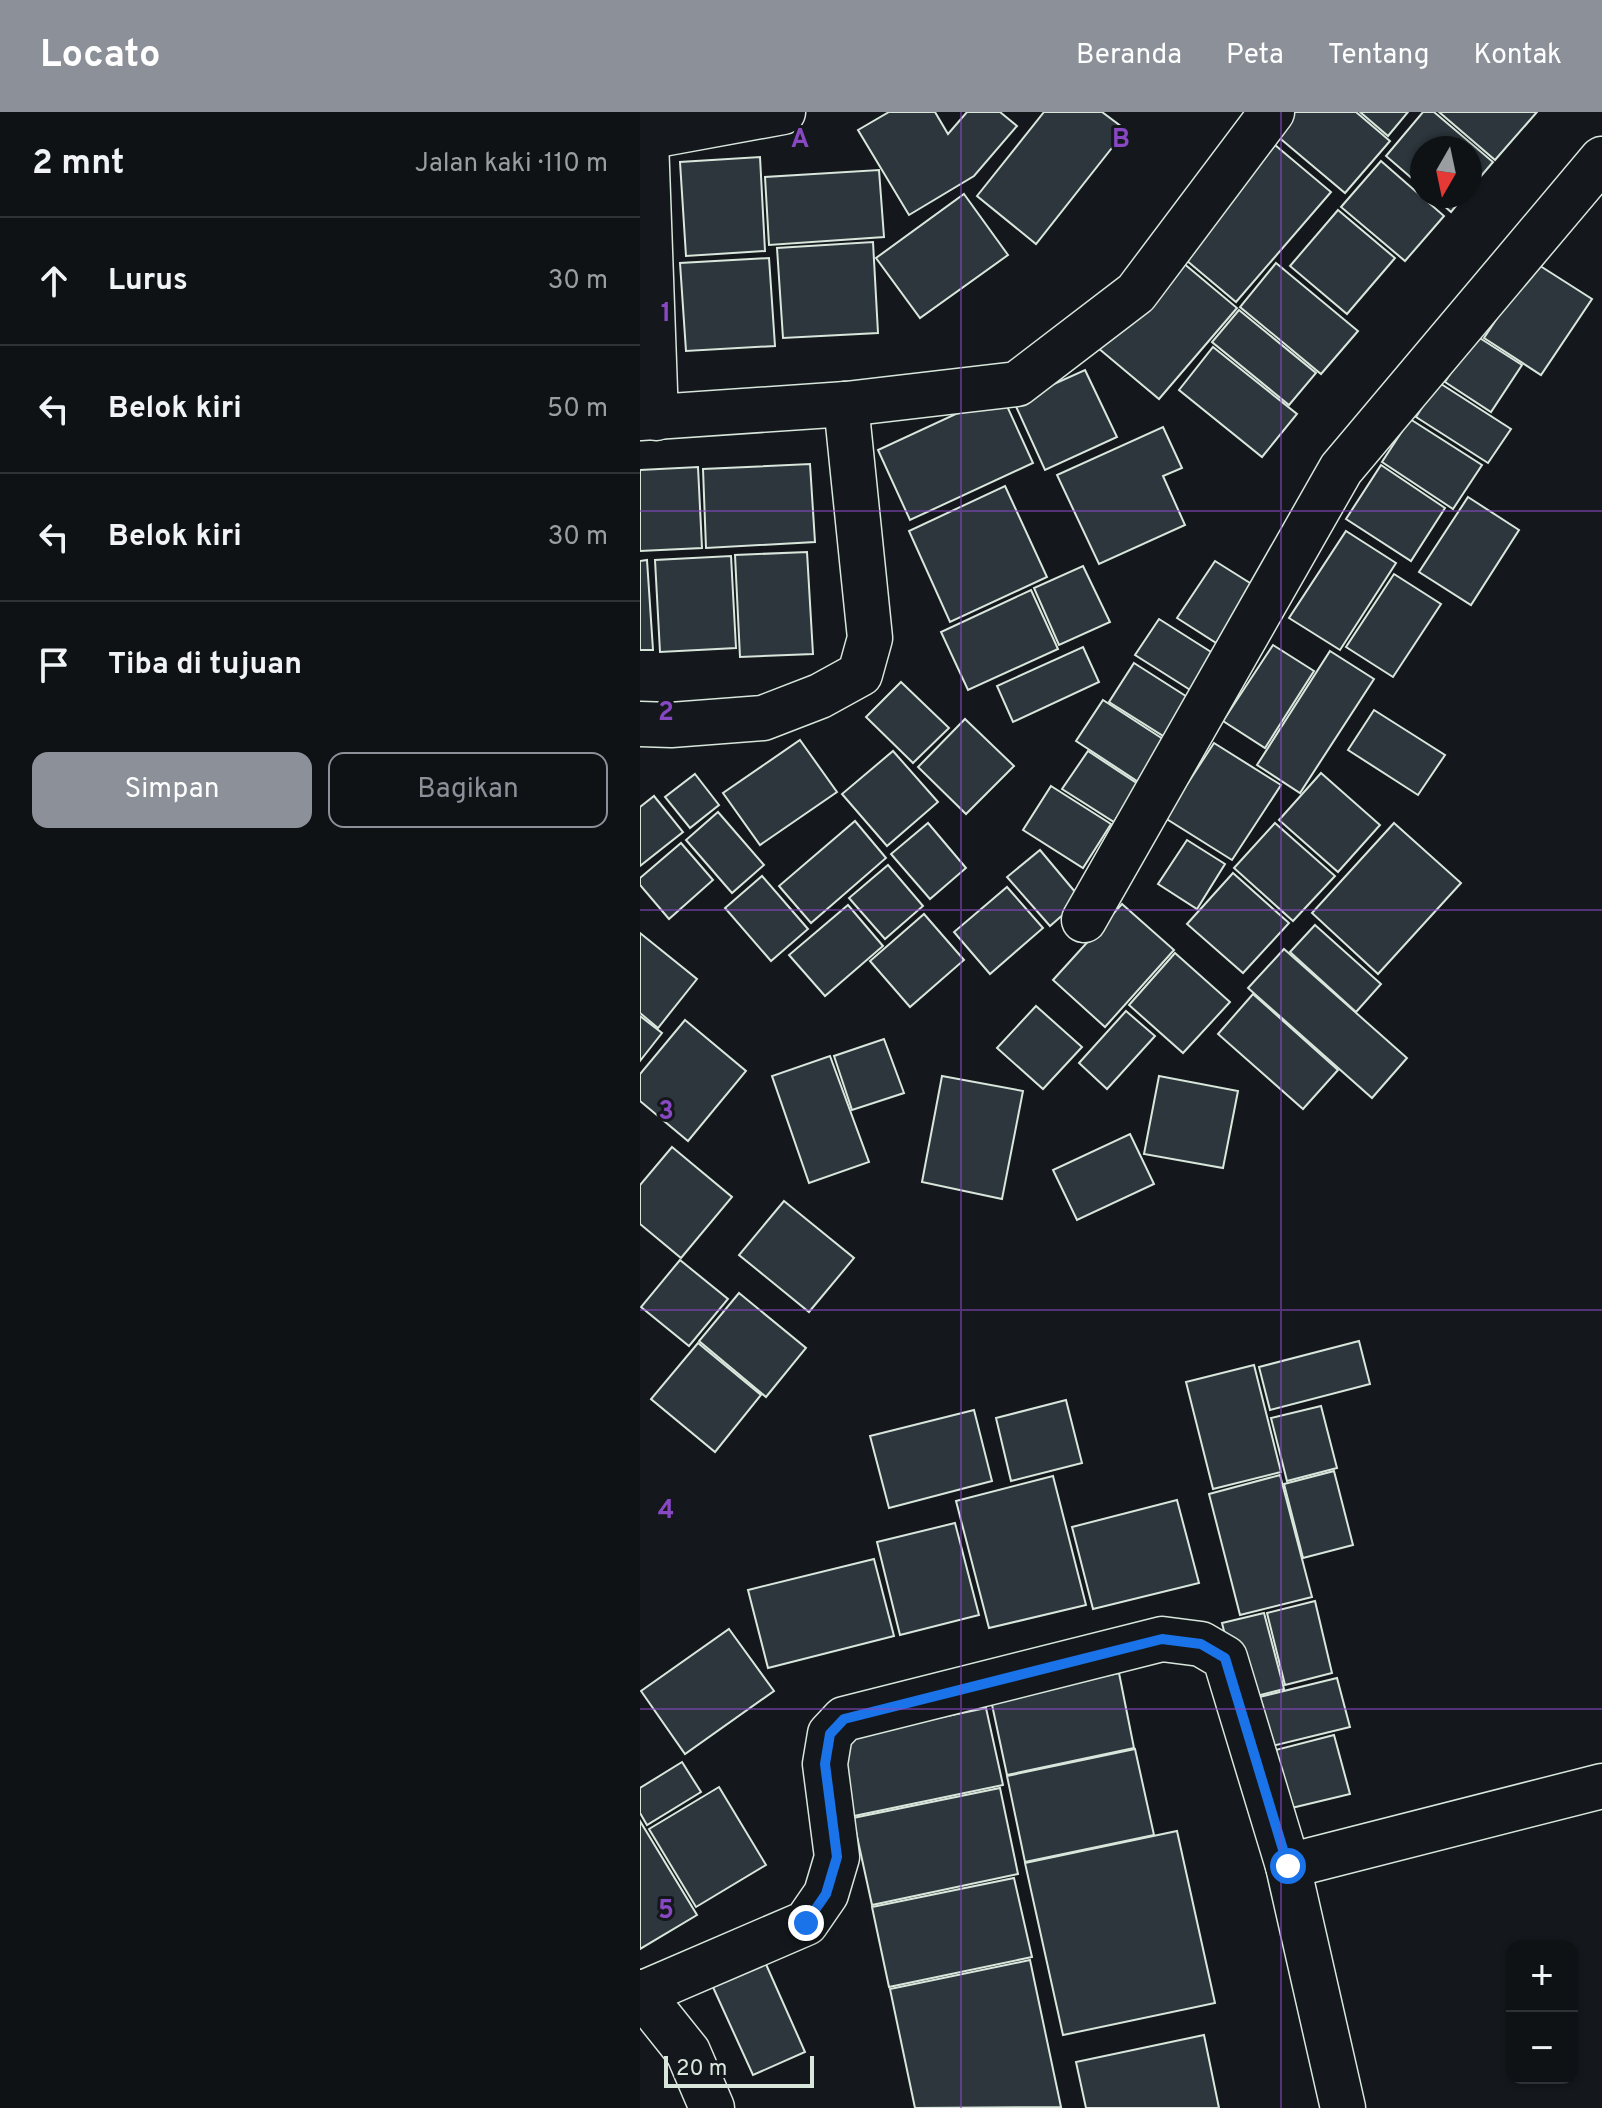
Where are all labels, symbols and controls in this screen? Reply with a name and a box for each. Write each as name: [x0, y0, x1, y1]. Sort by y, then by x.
text: Locato: [40, 32, 160, 81]
text: Beranda: [1076, 38, 1182, 74]
text: Peta: [1226, 38, 1284, 74]
text: Tentang: [1328, 38, 1429, 74]
text: Kontak: [1473, 38, 1562, 74]
text: A: [791, 124, 809, 157]
text: B: [1112, 124, 1130, 157]
north arrow: [1410, 136, 1482, 208]
text: 2 mnt: [32, 143, 124, 186]
text: Jalan kaki · 110 m: [415, 148, 608, 181]
icon: ahead: [32, 259, 76, 303]
text: Lurus: [108, 263, 188, 300]
text: 30 m: [548, 265, 608, 298]
text: 1: [661, 298, 671, 331]
icon: left: [32, 387, 76, 431]
text: Belok kiri: [108, 391, 242, 428]
text: 50 m: [547, 393, 608, 426]
icon: left: [32, 515, 76, 559]
text: Belok kiri: [108, 519, 242, 556]
text: 30 m: [548, 521, 608, 554]
icon: arrive: [32, 643, 76, 687]
text: Tiba di tujuan: [108, 647, 302, 684]
text: 2: [658, 697, 674, 730]
button: Simpan: [32, 752, 312, 828]
button: Bagikan: [328, 752, 608, 828]
text: 3: [658, 1096, 674, 1129]
text: 4: [658, 1495, 674, 1528]
route start: [1270, 1848, 1306, 1884]
text: 5: [658, 1895, 674, 1928]
route end: [788, 1905, 824, 1941]
map controls: [1506, 1940, 1578, 2084]
button: +: [1506, 1940, 1578, 2012]
button: −: [1506, 2012, 1578, 2084]
scale bar: [664, 2052, 814, 2088]
text: 20 m: [676, 2056, 727, 2083]

